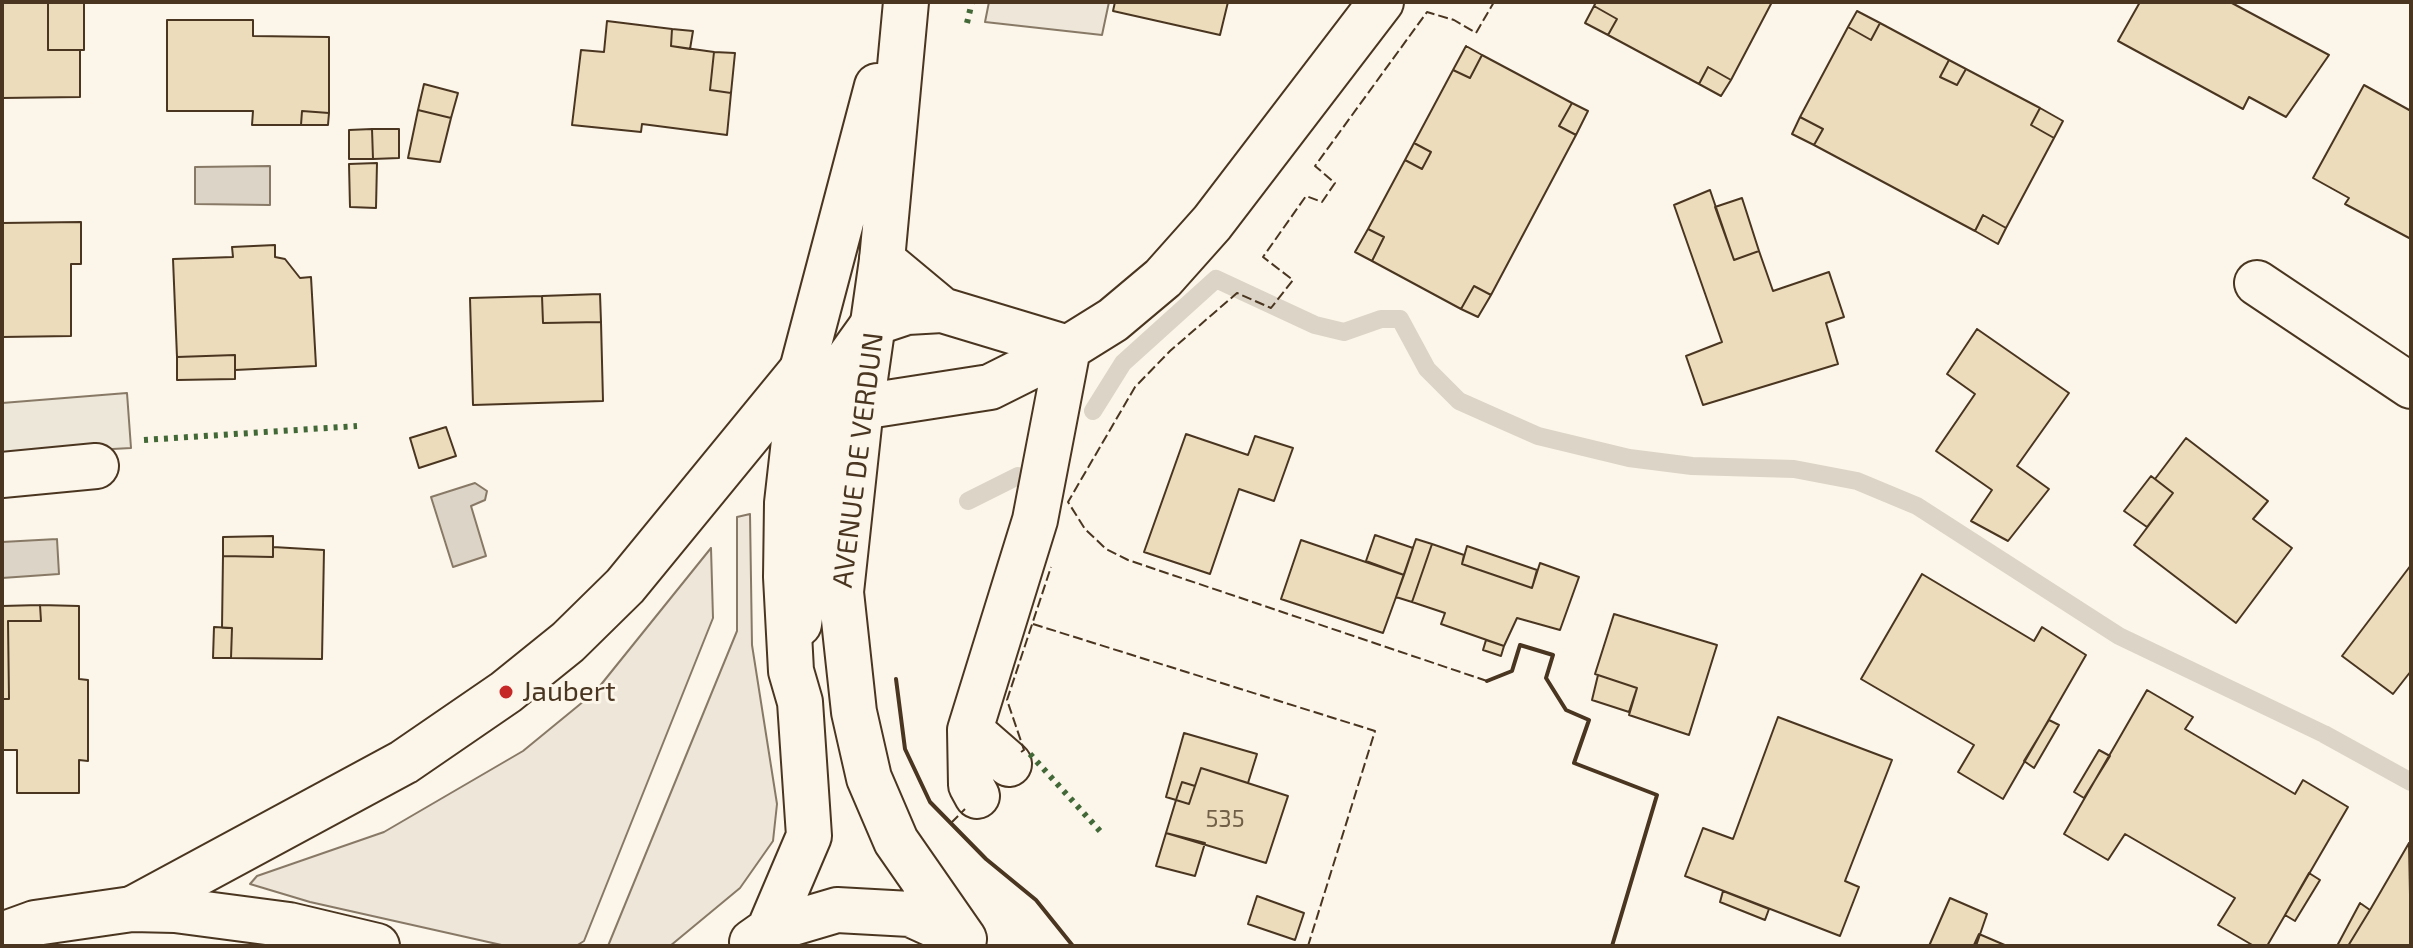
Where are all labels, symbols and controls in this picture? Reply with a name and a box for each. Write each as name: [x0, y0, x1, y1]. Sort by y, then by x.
street label: AVENUE DE VERDUN: [826, 330, 890, 590]
place label: Jaubert: [522, 675, 616, 709]
marker: Jaubert: [497, 683, 515, 701]
house number: 535: [1205, 805, 1245, 833]

